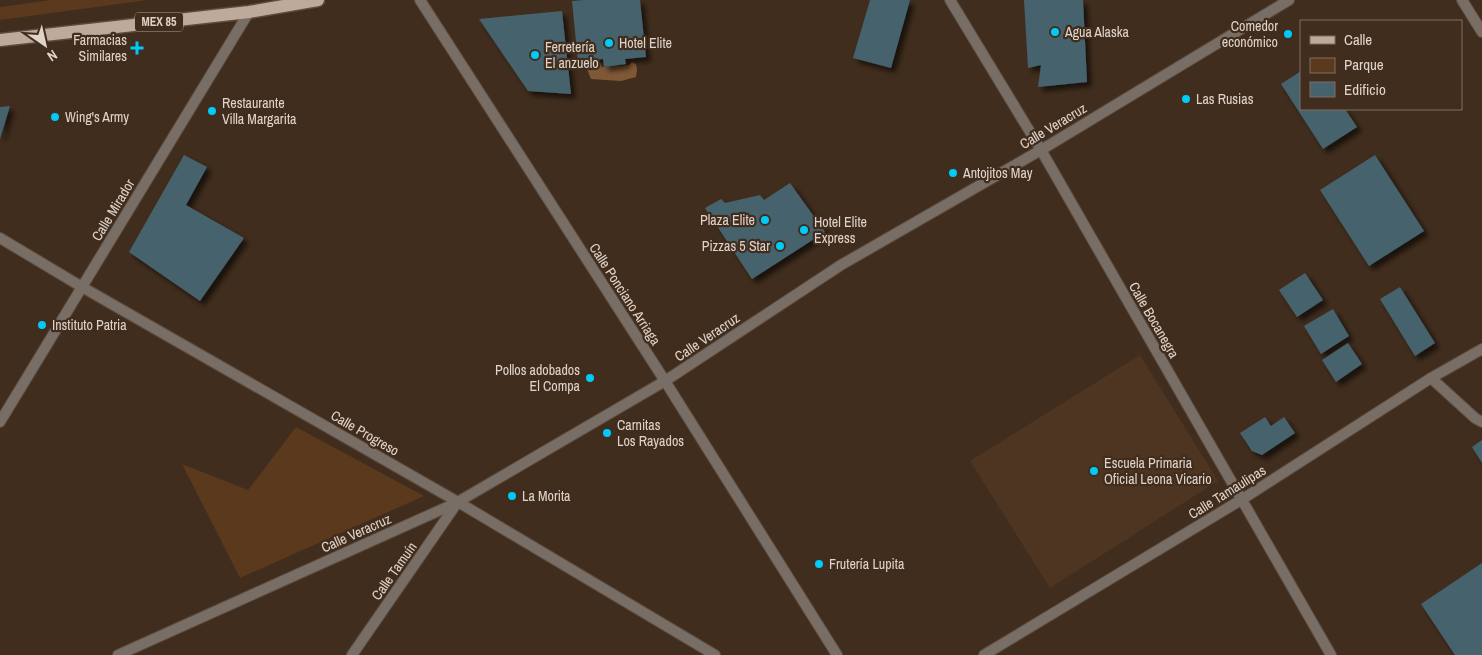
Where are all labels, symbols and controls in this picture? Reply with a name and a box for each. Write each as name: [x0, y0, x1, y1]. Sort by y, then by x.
road number: MEX 85: [135, 13, 183, 32]
place label: Comedor económico: [1222, 17, 1278, 51]
north arrow: [20, 20, 70, 70]
legend: [1300, 20, 1462, 110]
place label: Agua Alaska: [1064, 23, 1129, 41]
marker: Agua Alaska: [1049, 26, 1061, 38]
marker: Comedor económico: [1282, 28, 1294, 40]
text: Calle: [1344, 29, 1372, 50]
place label: Farmacias Similares: [73, 31, 127, 65]
place label: Hotel Elite: [619, 34, 672, 52]
marker: Hotel Elite: [603, 37, 615, 49]
place label: Ferretería El anzuelo: [545, 38, 599, 72]
marker: Farmacias Similares: [131, 42, 143, 54]
text: N: [44, 46, 61, 66]
marker: Ferretería El anzuelo: [529, 49, 541, 61]
text: Parque: [1344, 54, 1384, 75]
text: Edificio: [1344, 79, 1386, 100]
place label: Las Rusias: [1196, 90, 1254, 108]
marker: Las Rusias: [1180, 93, 1192, 105]
place label: Restaurante Villa Margarita: [222, 94, 297, 128]
street label: Calle Veracruz: [1016, 99, 1090, 153]
marker: Restaurante Villa Margarita: [206, 105, 218, 117]
place label: Wing's Army: [65, 108, 129, 126]
marker: Wing's Army: [49, 111, 61, 123]
place label: Antojitos May: [962, 164, 1033, 182]
marker: Antojitos May: [947, 167, 959, 179]
street label: Calle Mirador: [88, 176, 139, 244]
place label: Plaza Elite: [700, 211, 755, 229]
place label: Hotel Elite Express: [814, 213, 867, 247]
marker: Plaza Elite: [759, 214, 771, 226]
marker: Hotel Elite Express: [798, 224, 810, 236]
place label: Pizzas 5 Star: [702, 237, 770, 255]
street label: Calle Ponciano Arriaga: [585, 240, 665, 349]
marker: Pizzas 5 Star: [774, 240, 786, 252]
street label: Calle Bocanegra: [1125, 279, 1183, 362]
street label: Calle Veracruz: [671, 309, 743, 365]
place label: Instituto Patria: [52, 316, 127, 334]
marker: Instituto Patria: [36, 319, 48, 331]
place label: Pollos adobados El Compa: [495, 361, 581, 395]
marker: Pollos adobados El Compa: [584, 372, 596, 384]
street label: Calle Progreso: [328, 406, 402, 460]
place label: Carnitas Los Rayados: [617, 416, 684, 450]
marker: Carnitas Los Rayados: [601, 427, 613, 439]
place label: Escuela Primaria Oficial Leona Vicario: [1104, 454, 1212, 488]
street label: Calle Tamaulipas: [1185, 461, 1269, 523]
marker: Escuela Primaria Oficial Leona Vicario: [1088, 465, 1100, 477]
place label: La Morita: [522, 487, 571, 505]
marker: La Morita: [506, 490, 518, 502]
street label: Calle Veracruz: [318, 509, 394, 556]
street label: Calle Tamuín: [367, 538, 421, 604]
place label: Frutería Lupita: [829, 555, 905, 573]
marker: Frutería Lupita: [813, 558, 825, 570]

